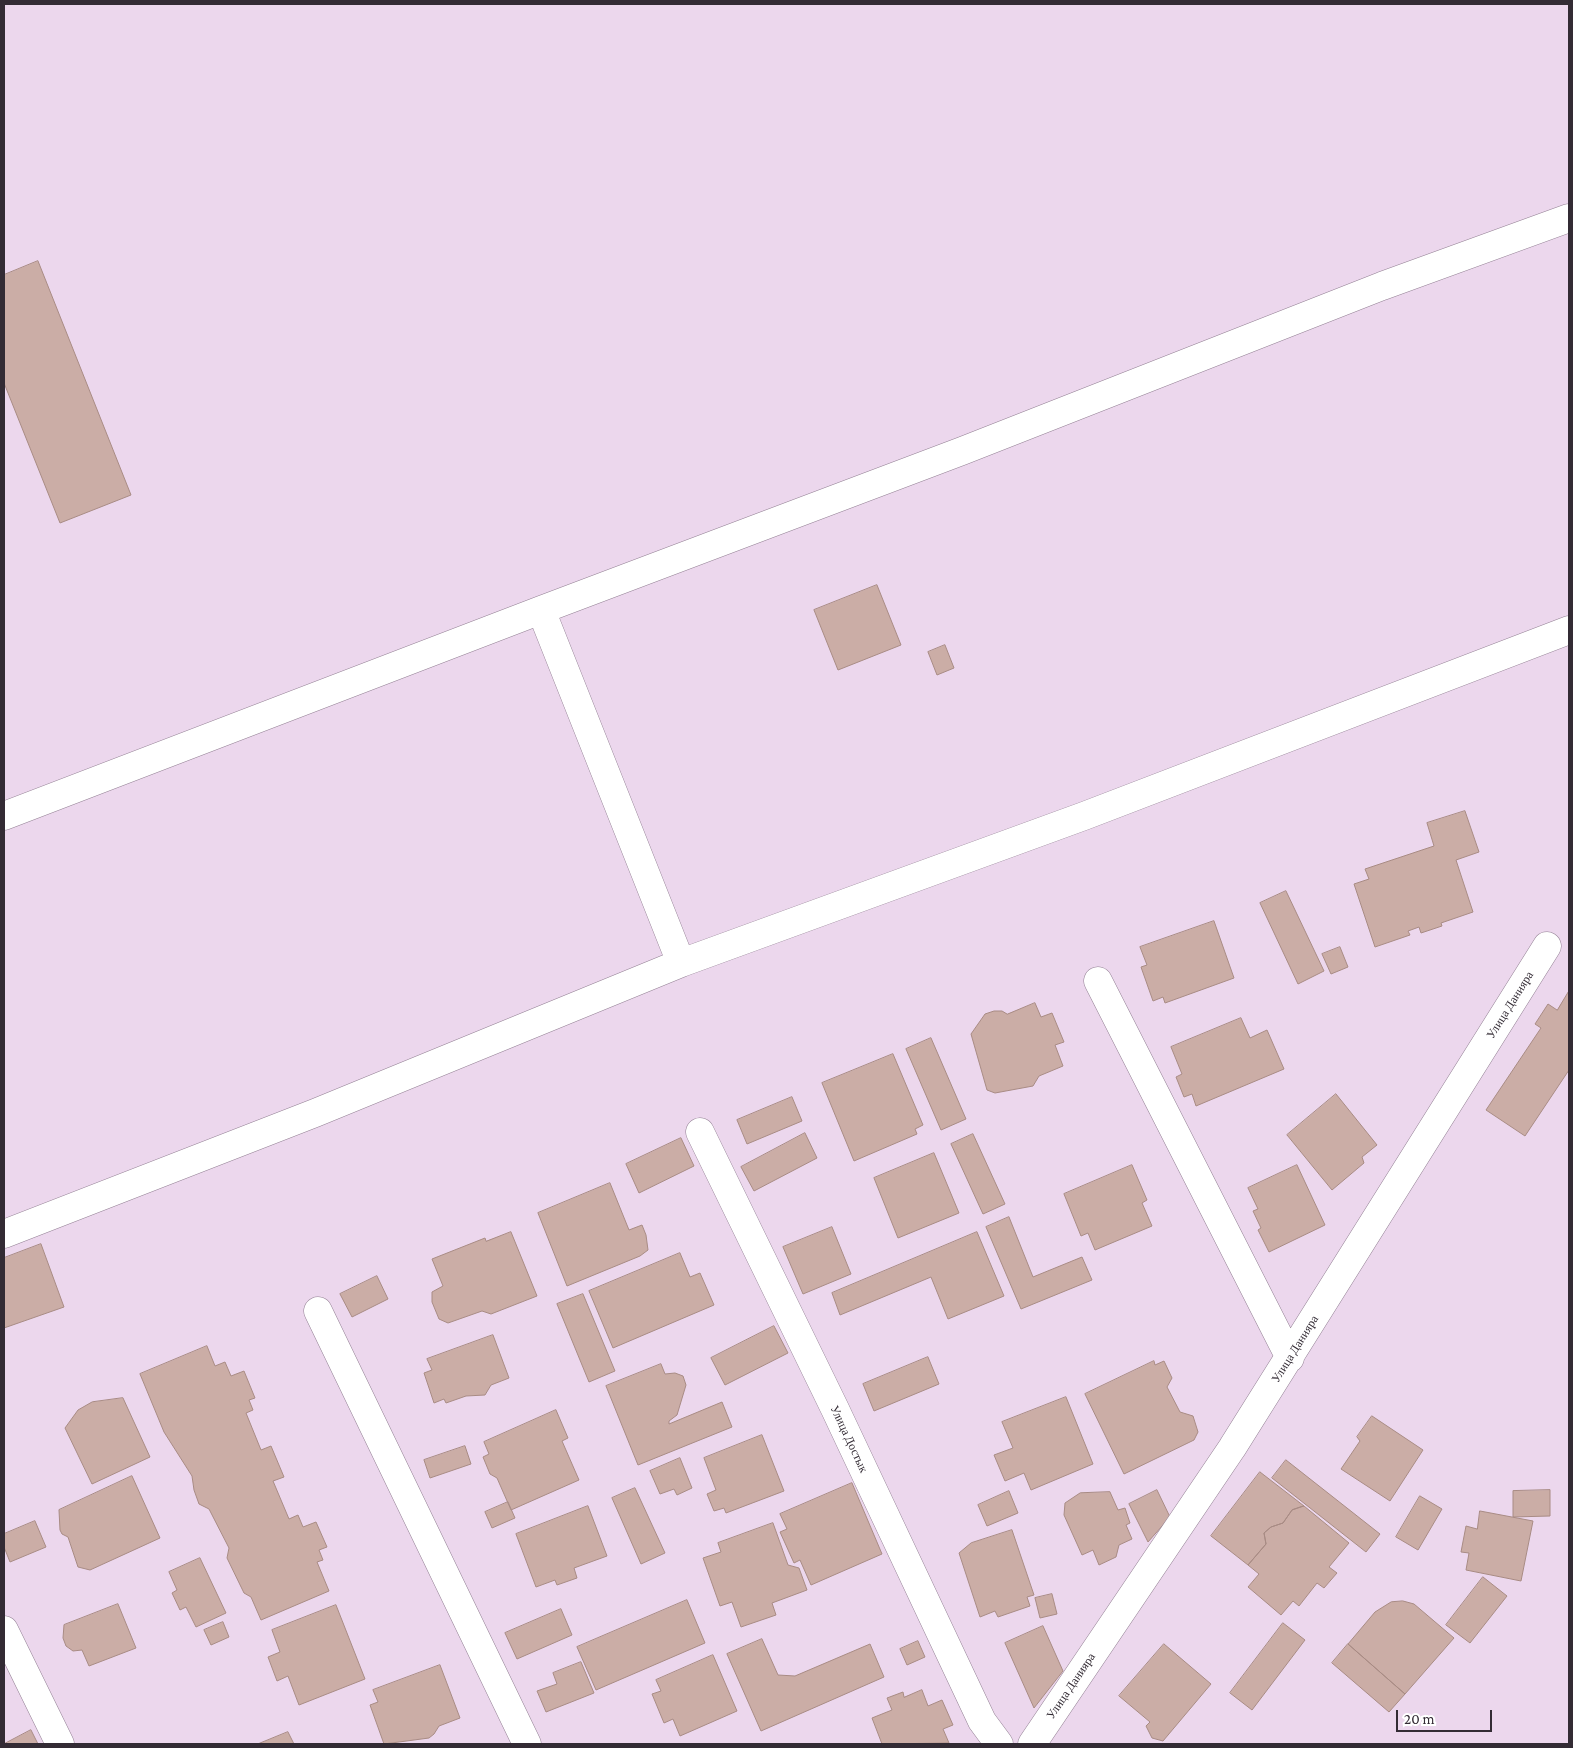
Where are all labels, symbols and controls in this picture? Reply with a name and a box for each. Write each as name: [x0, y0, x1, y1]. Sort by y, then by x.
street label: Улица Данияра: [1484, 969, 1536, 1041]
street label: Улица Данияра: [1269, 1313, 1321, 1385]
street label: Улица Достык: [827, 1403, 871, 1475]
street label: Улица Данияра: [1044, 1650, 1098, 1722]
scale bar: [1398, 1700, 1494, 1732]
text: 20 m: [1404, 1711, 1435, 1727]

